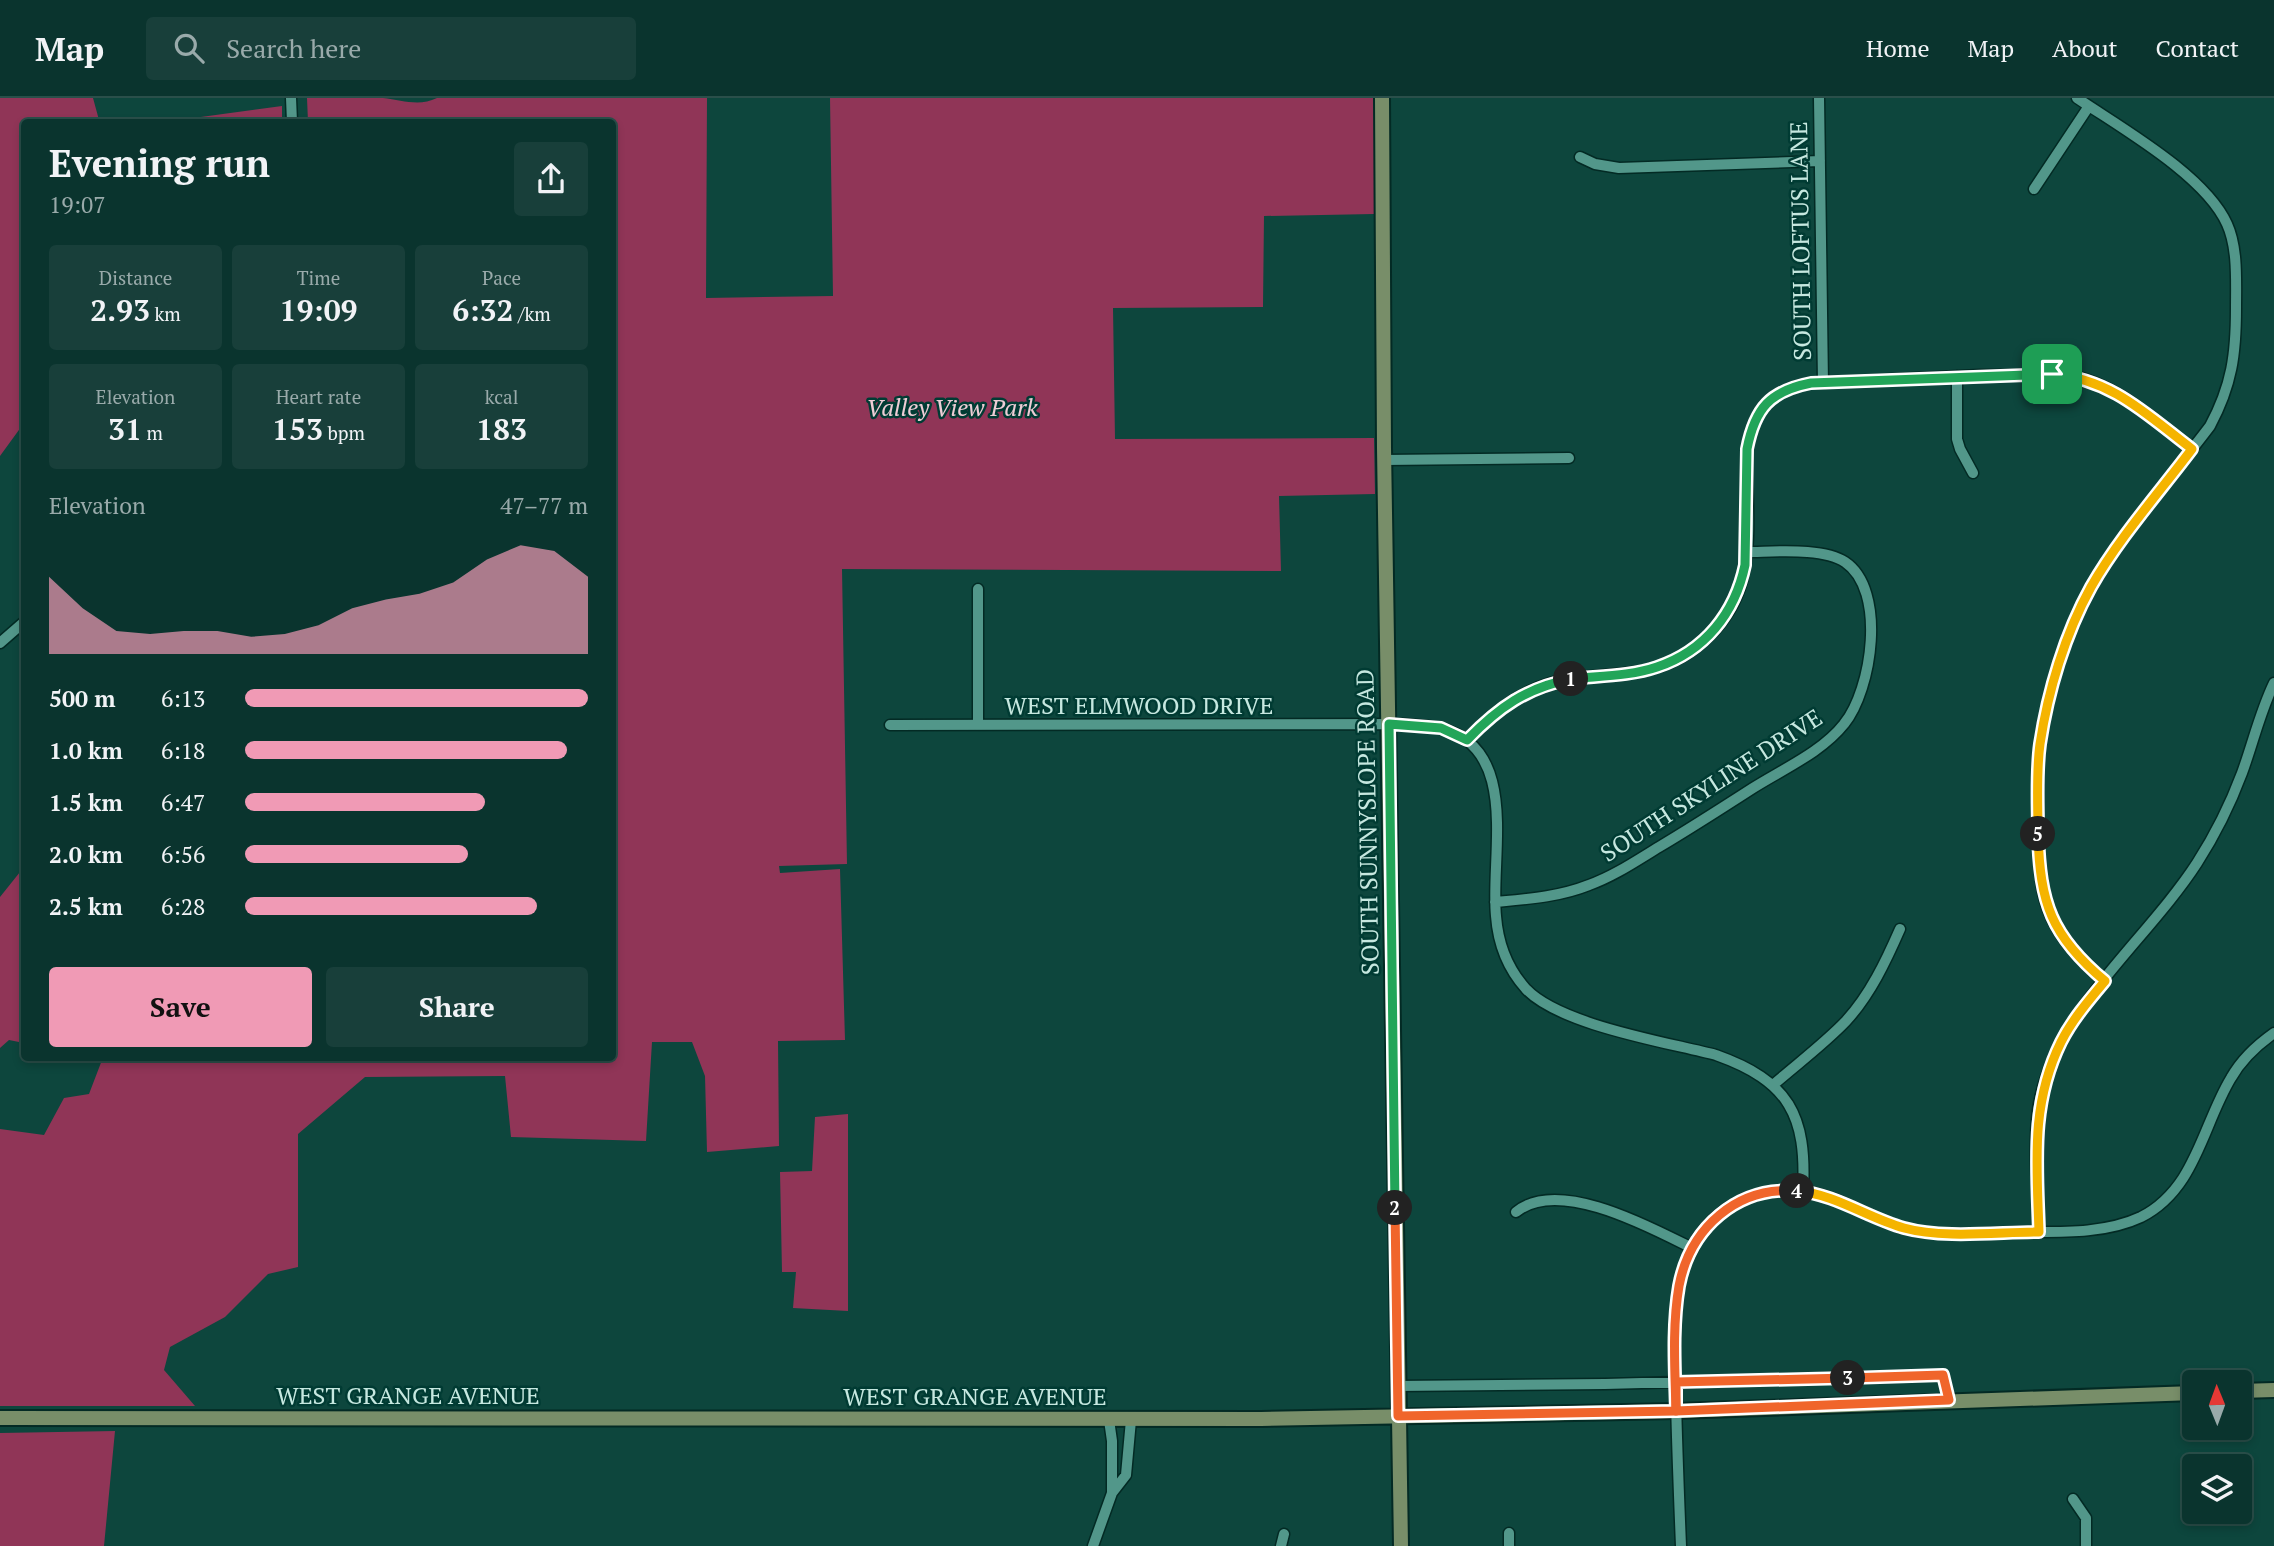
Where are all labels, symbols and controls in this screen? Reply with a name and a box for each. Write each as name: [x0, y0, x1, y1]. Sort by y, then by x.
search box: [146, 17, 636, 80]
text: Map: [35, 27, 104, 70]
icon: search: [170, 29, 208, 67]
text: Search here: [226, 31, 361, 65]
text: Home: [1866, 32, 1930, 64]
text: Map: [1968, 32, 2014, 64]
text: About: [2052, 32, 2118, 64]
text: Contact: [2156, 32, 2239, 64]
street label: SOUTH LOFTUS LANE: [1782, 121, 1818, 361]
text: Evening run: [49, 138, 270, 188]
button: share: [514, 142, 588, 216]
text: 19:07: [49, 189, 106, 220]
text: Distance: [99, 265, 172, 290]
text: Time: [297, 265, 340, 290]
text: Pace: [482, 265, 521, 290]
text: 2.93: [90, 290, 150, 330]
text: 19:09: [279, 290, 358, 330]
text: 6:32: [452, 290, 513, 330]
text: km: [150, 301, 181, 326]
text: /km: [513, 301, 551, 326]
pin: [2022, 344, 2082, 404]
icon: arrive: [2033, 355, 2071, 393]
text: Elevation: [96, 384, 175, 409]
text: Heart rate: [276, 384, 361, 409]
text: kcal: [485, 384, 518, 409]
park label: Valley View Park: [866, 391, 1038, 423]
text: 31: [108, 409, 142, 449]
text: 153: [272, 409, 323, 449]
text: 183: [476, 409, 527, 449]
text: m: [142, 420, 163, 445]
text: bpm: [323, 420, 365, 445]
text: Elevation: [49, 490, 146, 521]
text: 47–77 m: [500, 490, 588, 521]
pin: 1: [1554, 662, 1588, 696]
text: 1: [1565, 666, 1576, 691]
street label: SOUTH SUNNYSLOPE ROAD: [1348, 669, 1386, 975]
text: 500 m: [49, 683, 115, 714]
text: 6:13: [161, 683, 205, 714]
street label: WEST ELMWOOD DRIVE: [1005, 689, 1274, 721]
street label: SOUTH SKYLINE DRIVE: [1594, 701, 1828, 869]
text: 1.0 km: [49, 735, 123, 766]
text: 6:18: [161, 735, 205, 766]
text: 1.5 km: [49, 787, 123, 818]
text: 6:47: [161, 787, 205, 818]
pin: 5: [2021, 816, 2056, 852]
text: 5: [2032, 821, 2043, 846]
text: 2.0 km: [49, 839, 123, 870]
text: 6:56: [161, 839, 205, 870]
text: 2.5 km: [49, 891, 123, 922]
text: 6:28: [161, 891, 205, 922]
button: Save: [49, 967, 312, 1047]
button: Share: [326, 967, 588, 1047]
pin: 4: [1780, 1174, 1814, 1208]
text: 4: [1791, 1178, 1802, 1203]
pin: 2: [1378, 1190, 1412, 1226]
text: 2: [1389, 1195, 1400, 1220]
pin: 3: [1830, 1360, 1866, 1396]
text: 3: [1842, 1365, 1853, 1390]
north arrow: [2182, 1370, 2252, 1440]
map controls: [2182, 1370, 2252, 1524]
street label: WEST GRANGE AVENUE: [276, 1379, 540, 1411]
street label: WEST GRANGE AVENUE: [843, 1380, 1107, 1412]
button: layers: [2182, 1454, 2252, 1524]

